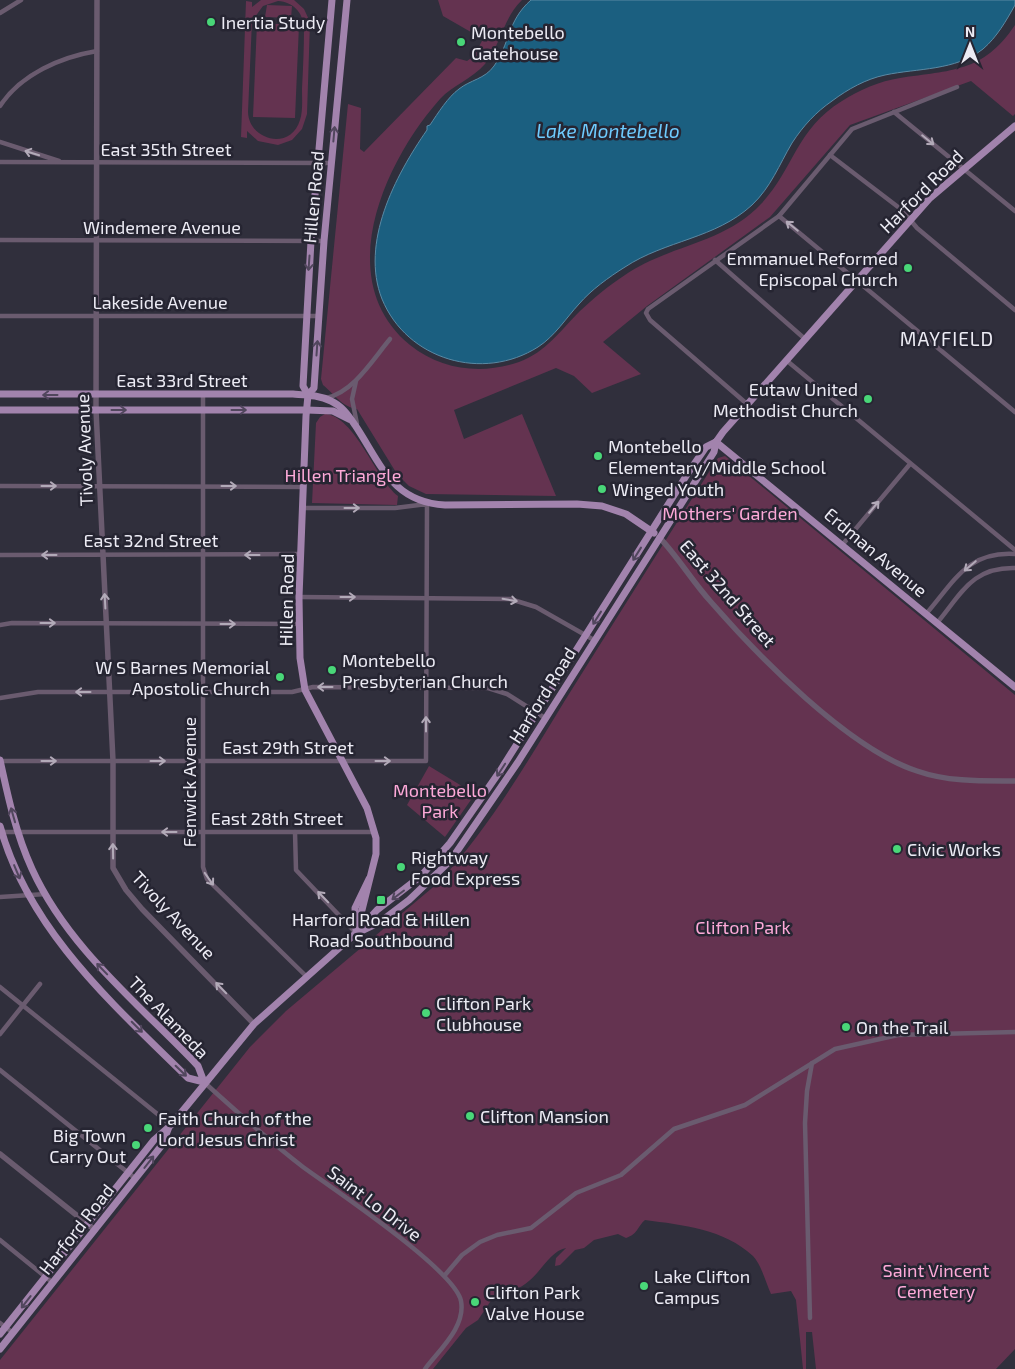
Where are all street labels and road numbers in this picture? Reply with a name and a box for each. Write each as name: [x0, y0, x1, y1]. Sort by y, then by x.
street label: East 35th Street: [101, 138, 232, 160]
street label: Harford Road: [875, 145, 967, 237]
street label: Hillen Road: [298, 150, 328, 244]
street label: Windemere Avenue: [83, 216, 241, 238]
street label: Lakeside Avenue: [92, 291, 228, 313]
street label: East 33rd Street: [116, 369, 248, 391]
street label: Tivoly Avenue: [71, 393, 97, 507]
street label: Erdman Avenue: [820, 503, 932, 601]
street label: East 32nd Street: [84, 529, 219, 551]
street label: East 32nd Street: [675, 535, 781, 651]
street label: Hillen Road: [274, 553, 298, 647]
street label: Harford Road: [504, 643, 580, 747]
street label: Fenwick Avenue: [178, 717, 200, 847]
street label: East 29th Street: [222, 736, 354, 758]
street label: East 28th Street: [211, 807, 343, 829]
street label: Tivoly Avenue: [128, 866, 220, 964]
street label: The Alameda: [124, 971, 214, 1063]
street label: Saint Lo Drive: [324, 1161, 426, 1245]
street label: Harford Road: [34, 1179, 118, 1279]

